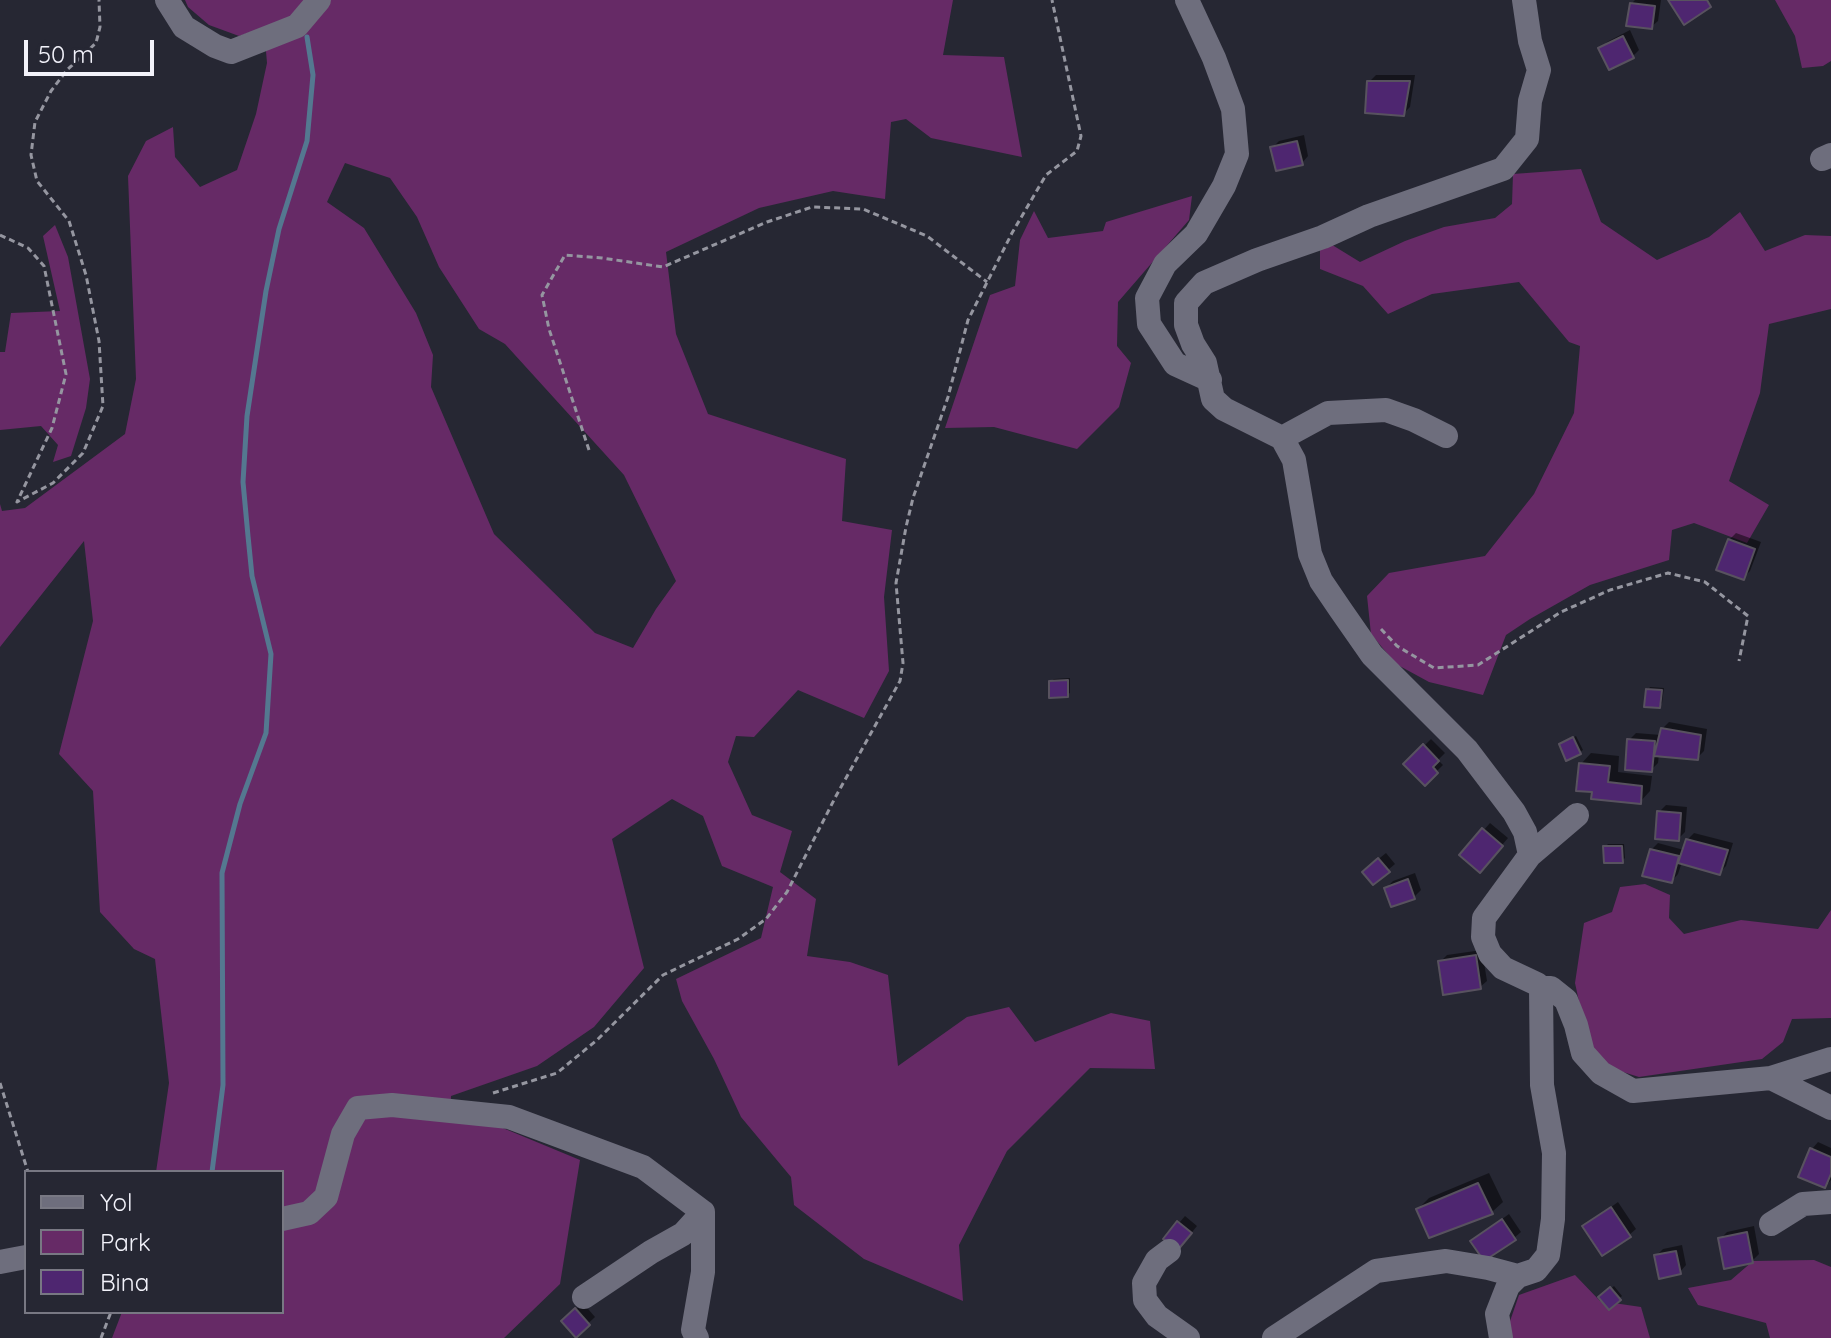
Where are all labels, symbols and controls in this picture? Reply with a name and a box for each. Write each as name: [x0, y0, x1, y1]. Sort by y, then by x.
scale bar: [28, 24, 158, 74]
text: 50 m: [38, 39, 94, 69]
legend: [24, 1170, 284, 1314]
text: Yol: [100, 1187, 132, 1217]
text: Park: [100, 1227, 151, 1257]
text: Bina: [100, 1267, 149, 1297]

